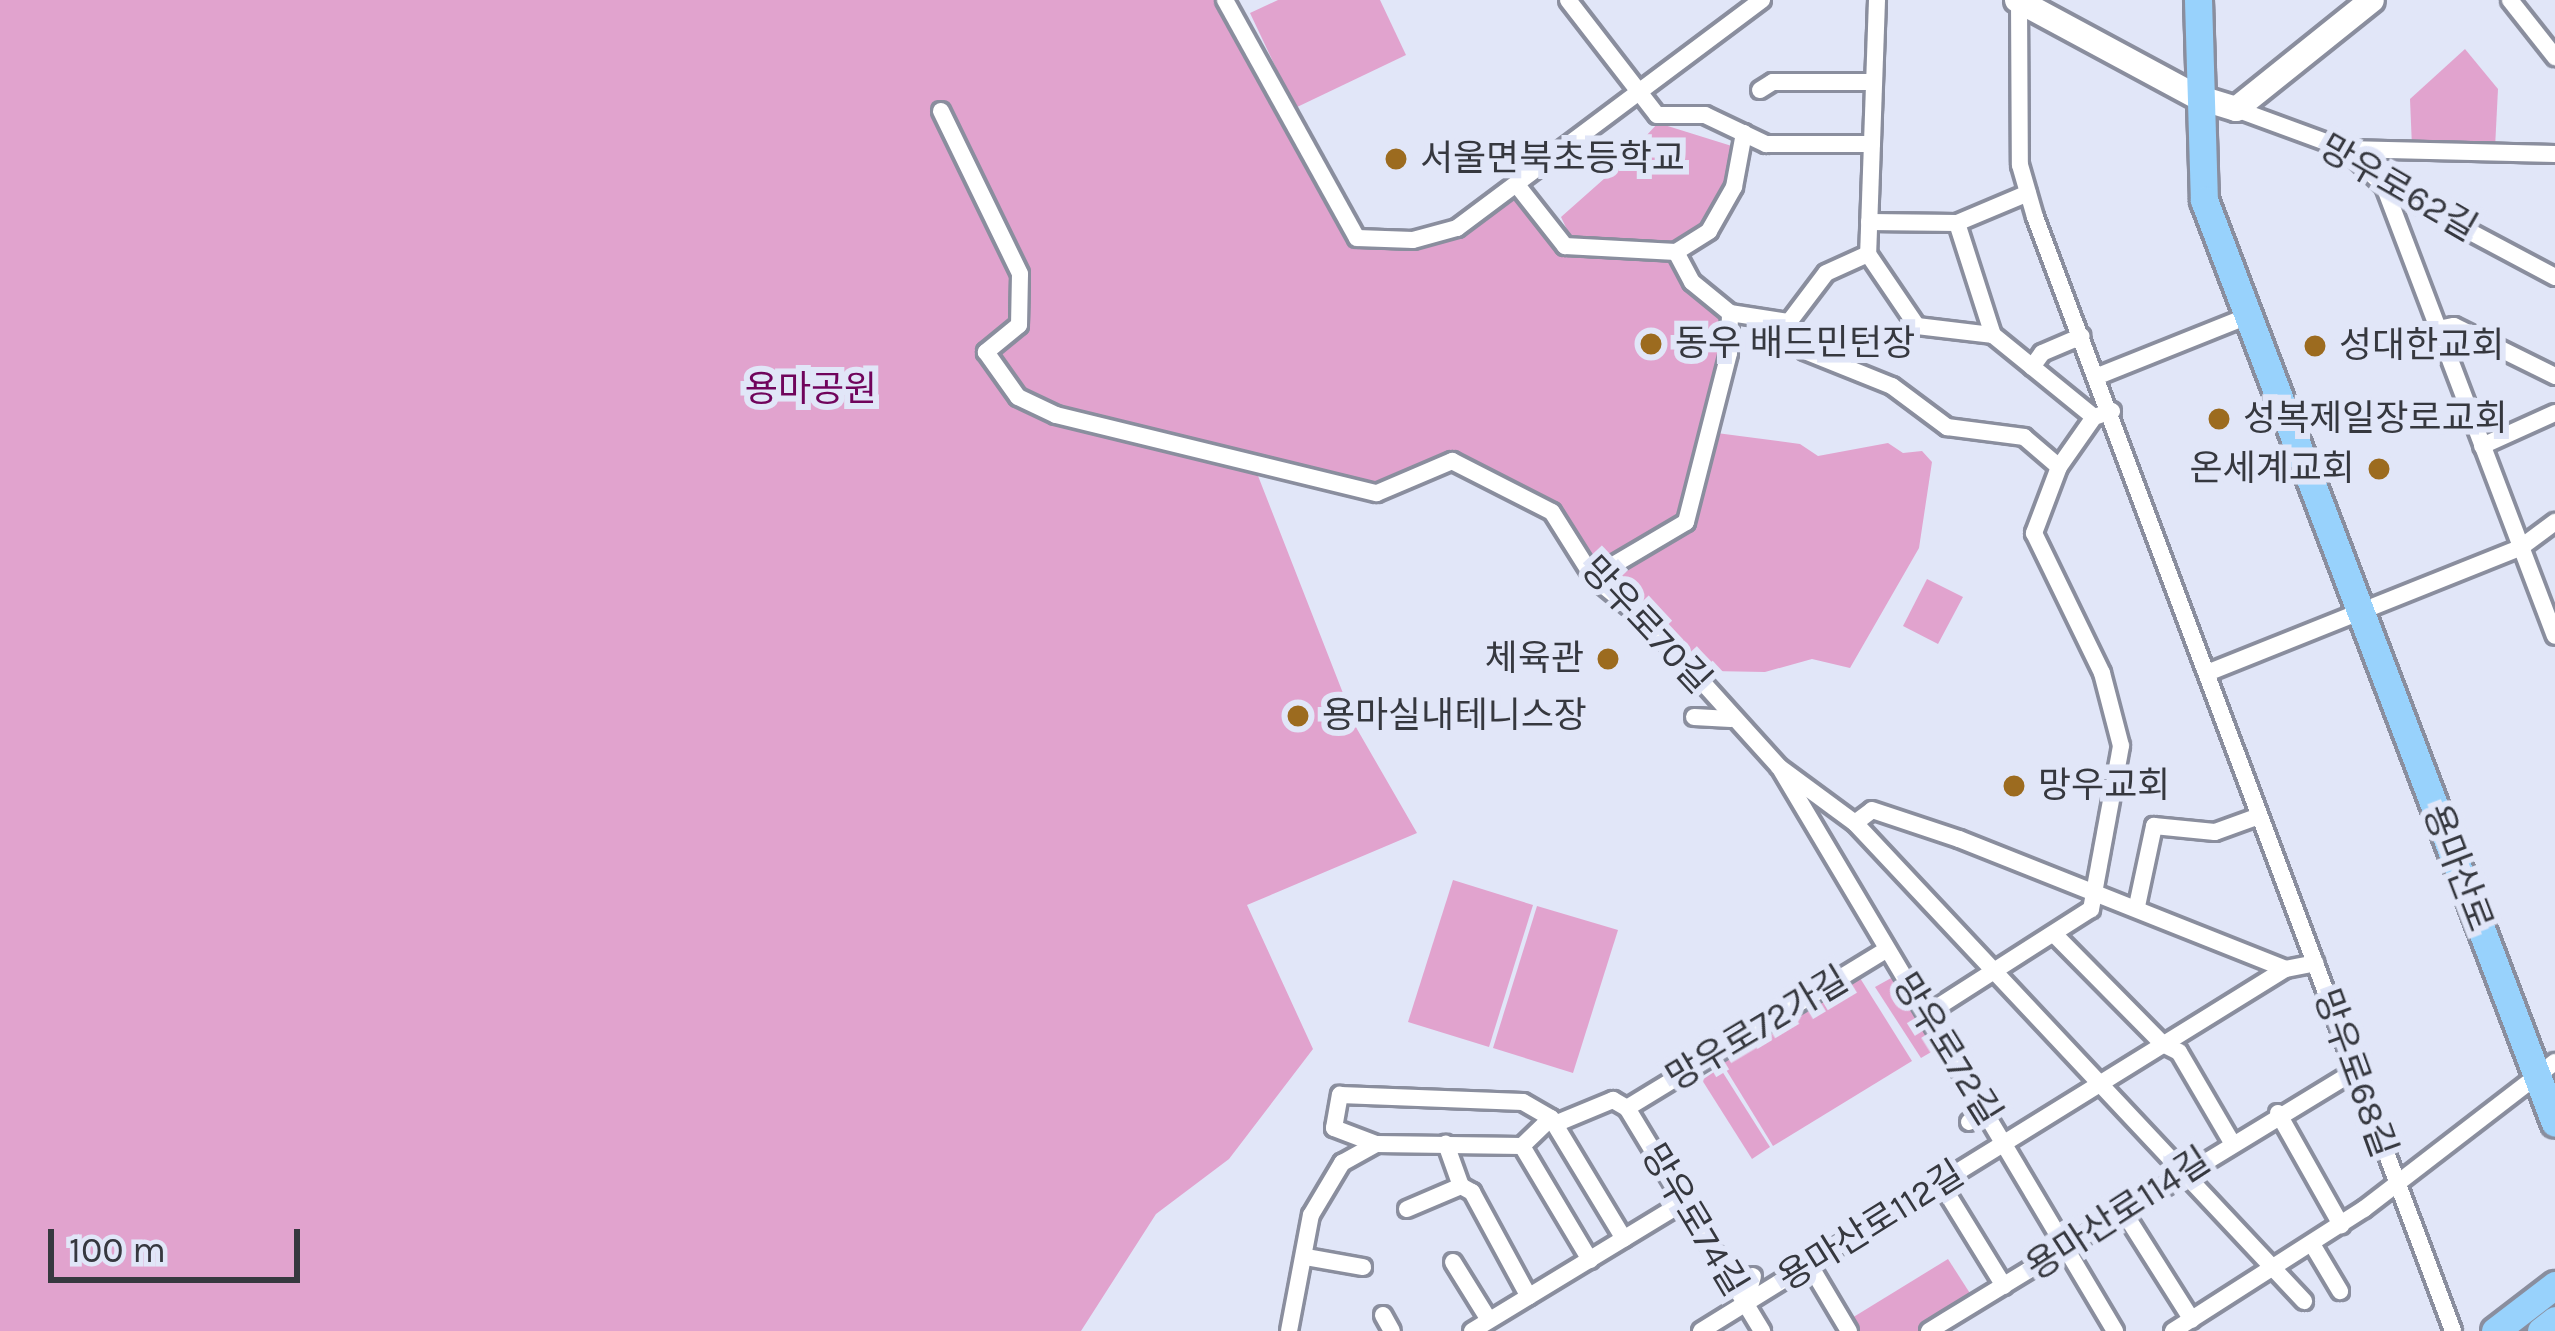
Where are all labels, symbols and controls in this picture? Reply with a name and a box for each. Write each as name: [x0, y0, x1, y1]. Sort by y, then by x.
street label: 망우로62길: [2312, 126, 2484, 250]
place label: 서울면북초등학교: [1420, 137, 1685, 181]
marker: 서울면북초등학교: [1383, 146, 1409, 172]
place label: 동우 배드민턴장: [1675, 322, 1915, 366]
place label: 성대한교회: [2339, 324, 2505, 368]
marker: 동우 배드민턴장: [1638, 331, 1664, 357]
marker: 성대한교회: [2302, 333, 2328, 359]
park label: 용마공원: [745, 368, 877, 412]
place label: 성복제일장로교회: [2243, 397, 2508, 441]
marker: 성복제일장로교회: [2206, 406, 2232, 432]
place label: 온세계교회: [2189, 447, 2355, 491]
marker: 온세계교회: [2366, 456, 2392, 482]
street label: 망우로70길: [1572, 548, 1720, 702]
place label: 체육관: [1485, 637, 1584, 681]
marker: 체육관: [1595, 646, 1621, 672]
place label: 용마실내테니스장: [1322, 694, 1587, 738]
marker: 용마실내테니스장: [1285, 703, 1311, 729]
place label: 망우교회: [2038, 764, 2170, 808]
marker: 망우교회: [2001, 773, 2027, 799]
street label: 용마산로: [2414, 798, 2502, 938]
street label: 망우로72가길: [1659, 958, 1855, 1100]
street label: 망우로72길: [1884, 965, 2010, 1133]
street label: 망우로68길: [2305, 983, 2405, 1163]
street label: 망우로74길: [1632, 1136, 1756, 1304]
street label: 용마산로114길: [2018, 1139, 2218, 1289]
street label: 용마산로112길: [1770, 1152, 1972, 1300]
scale bar: [54, 1205, 306, 1279]
text: 100 m: [69, 1229, 166, 1271]

